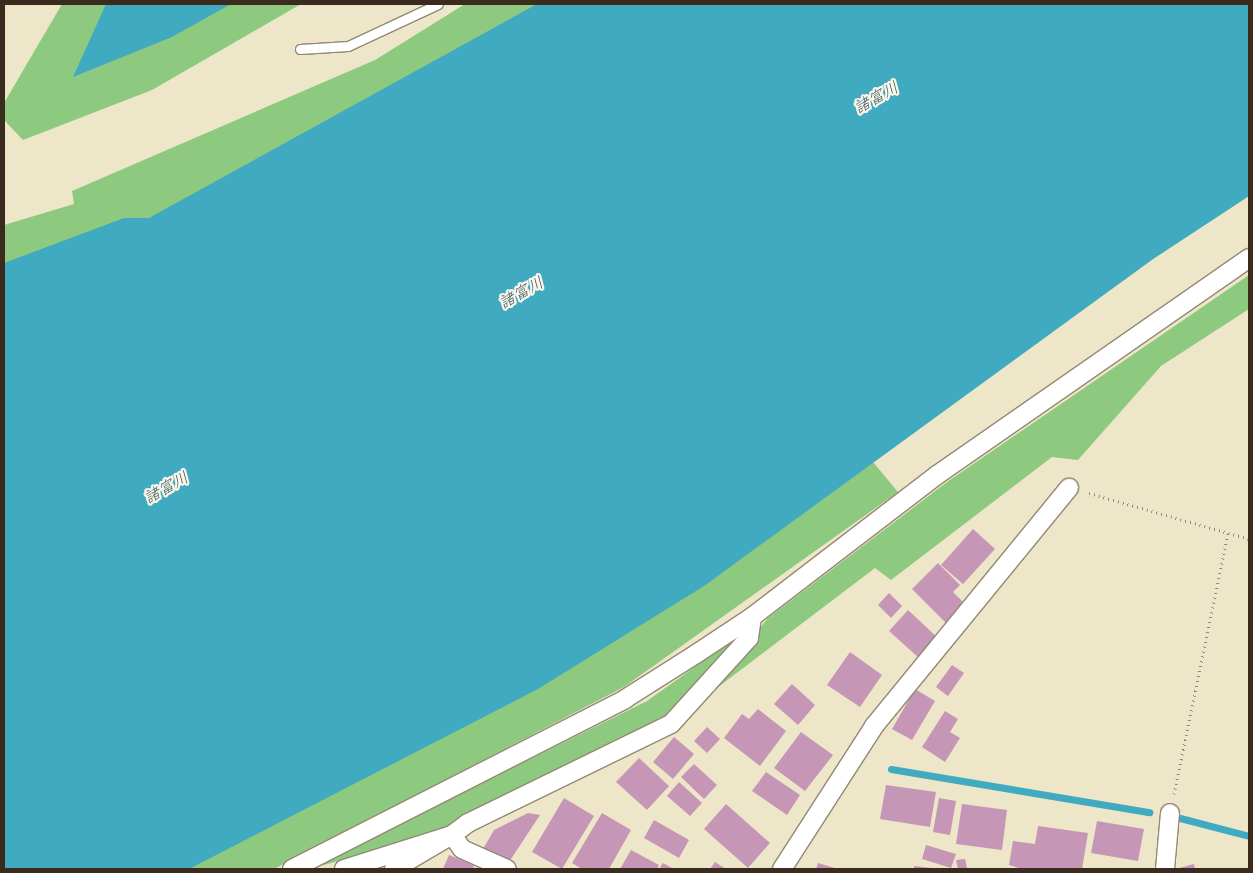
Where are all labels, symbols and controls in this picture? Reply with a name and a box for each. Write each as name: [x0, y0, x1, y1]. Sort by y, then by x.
water label: 諸富川: [850, 77, 902, 117]
water label: 諸富川: [495, 272, 547, 312]
water label: 諸富川: [140, 467, 192, 507]

